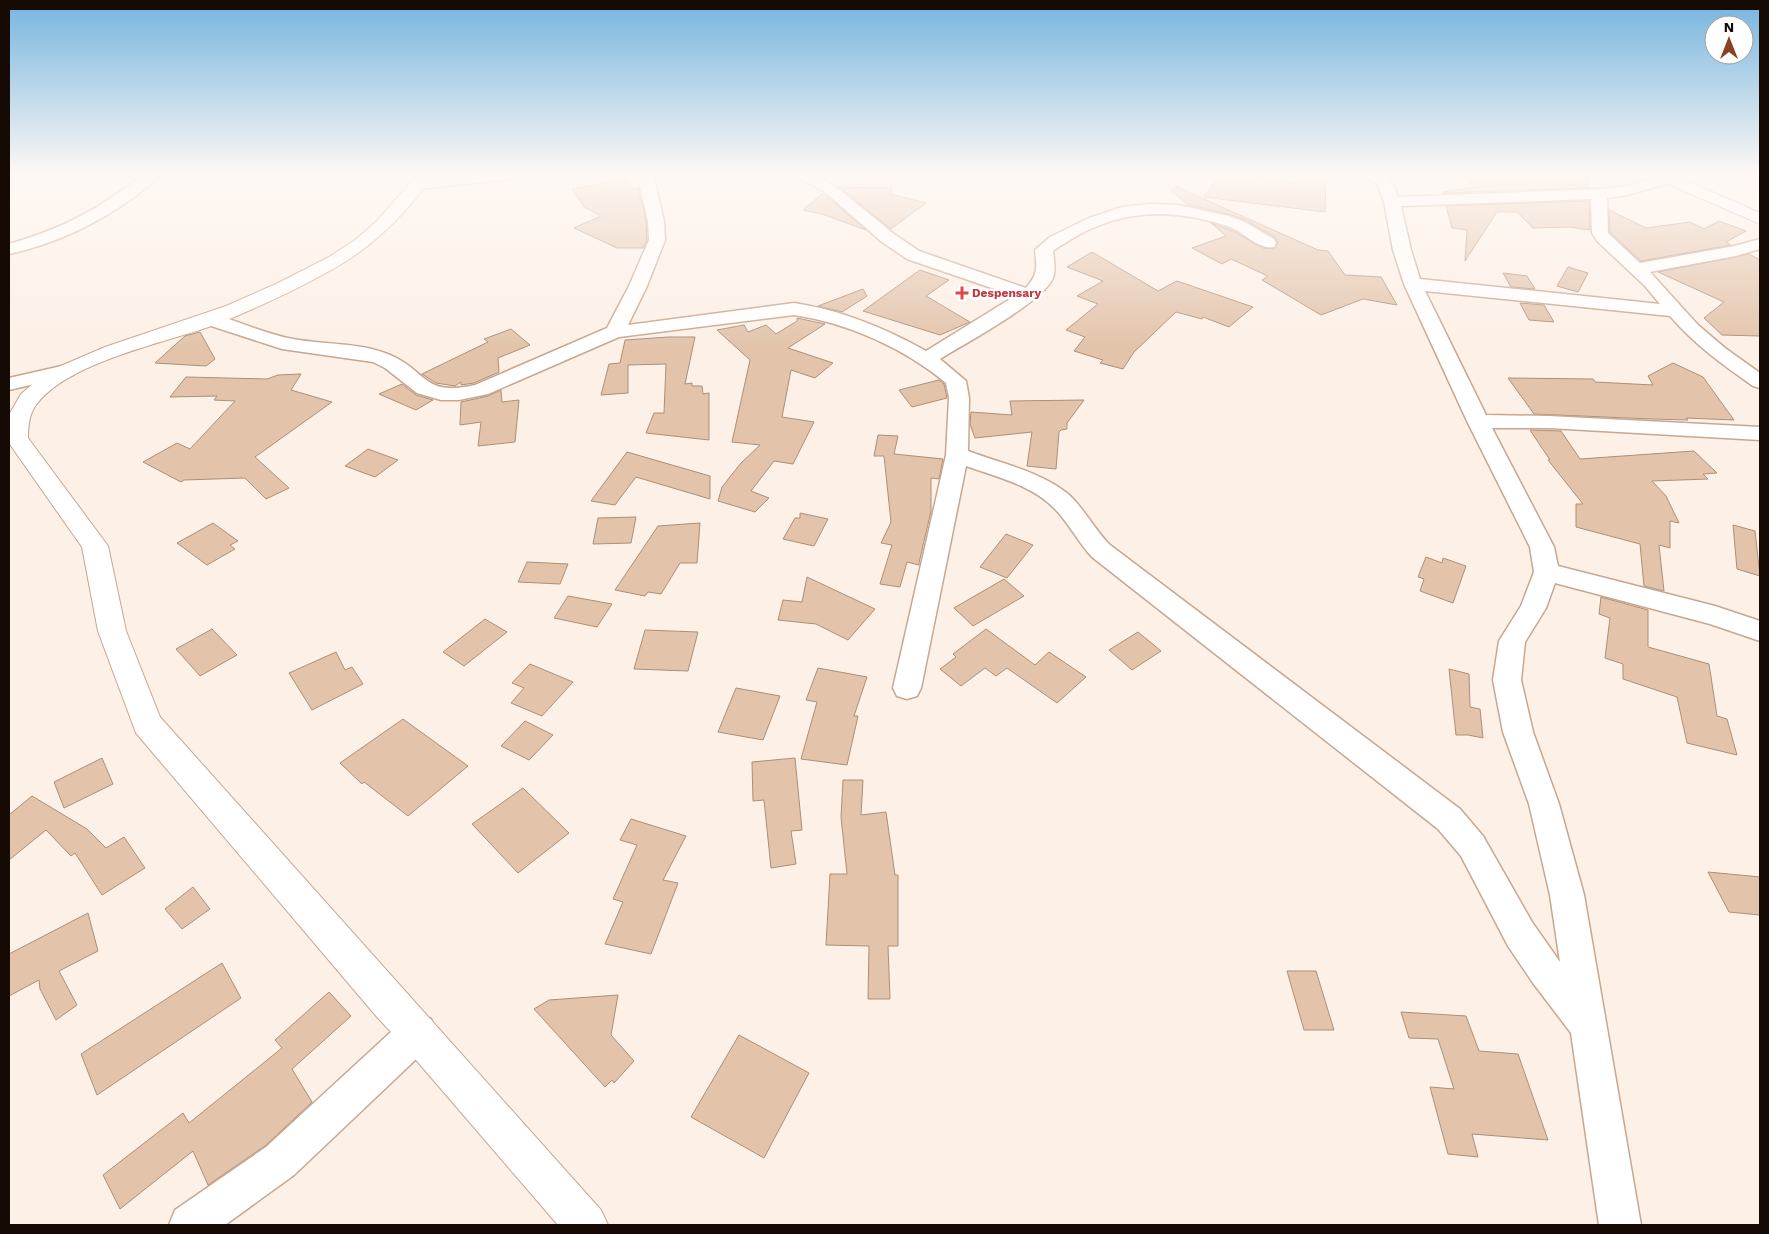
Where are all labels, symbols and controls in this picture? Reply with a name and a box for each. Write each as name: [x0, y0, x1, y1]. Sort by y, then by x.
north arrow: [1704, 15, 1754, 65]
text: N: [1724, 19, 1734, 35]
place label: Despensary: [972, 286, 1041, 300]
marker: Despensary: [956, 287, 968, 299]

